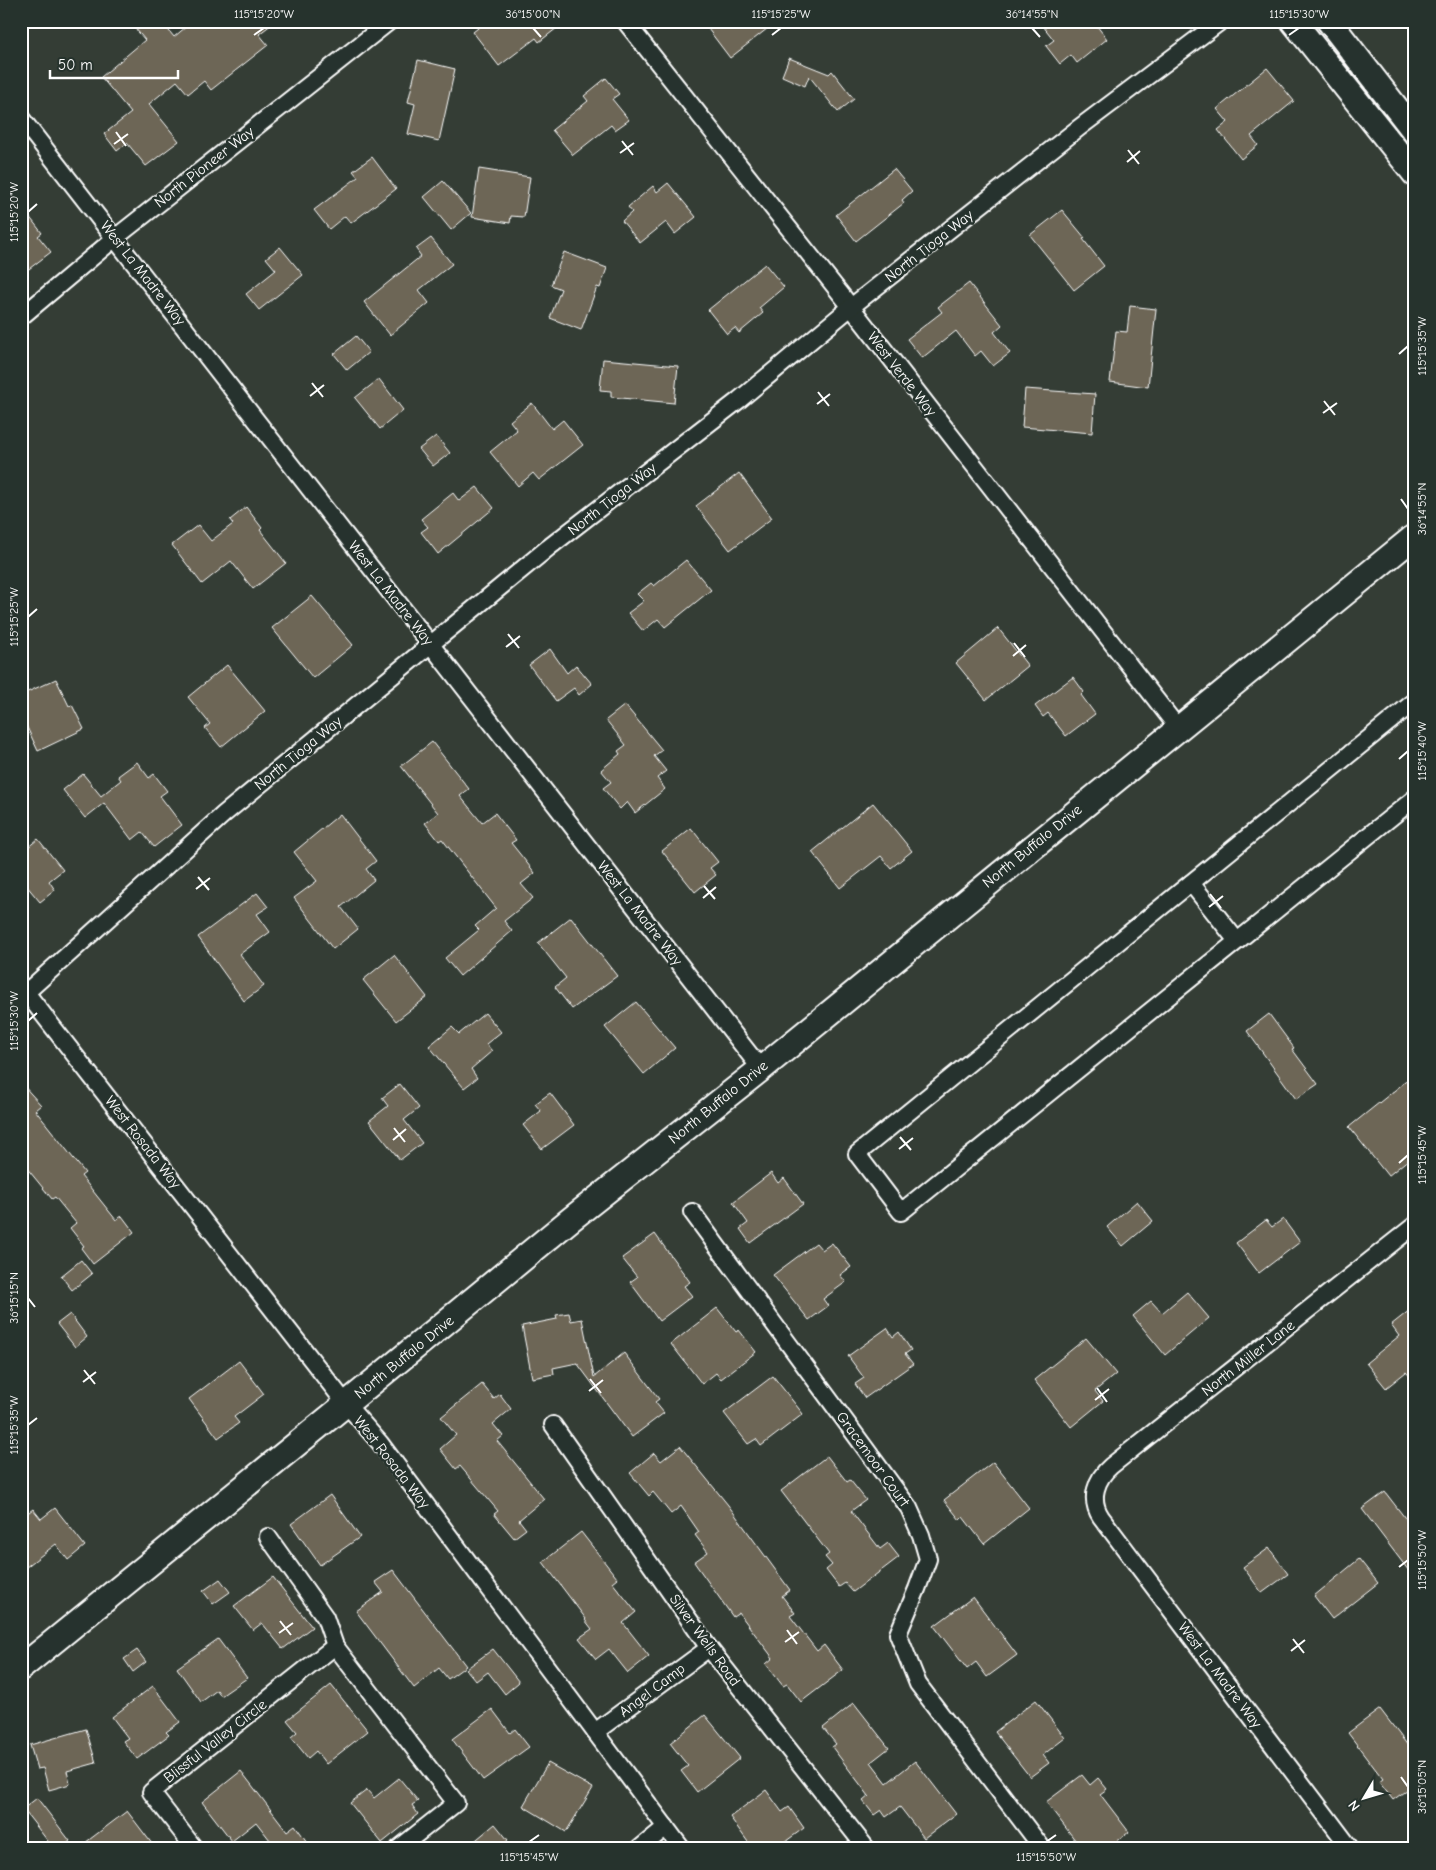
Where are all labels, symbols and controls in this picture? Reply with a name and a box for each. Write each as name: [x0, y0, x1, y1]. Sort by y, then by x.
text: 115°15'20"W: [234, 7, 295, 21]
text: 36°15'00"N: [506, 7, 560, 21]
text: 115°15'25"W: [751, 7, 811, 21]
text: 36°14'55"N: [1006, 7, 1058, 21]
text: 115°15'30"W: [1269, 7, 1329, 21]
scale bar: [50, 48, 178, 80]
text: 50 m: [58, 56, 93, 74]
street label: North Pioneer Way: [151, 122, 258, 212]
text: 115°15'20"W: [7, 181, 21, 242]
street label: North Tioga Way: [881, 206, 977, 286]
street label: West La Madre Way: [97, 217, 190, 329]
text: 115°15'35"W: [1415, 316, 1429, 375]
street label: West Verde Way: [863, 328, 941, 420]
street label: North Tioga Way: [564, 459, 660, 539]
text: 36°14'55"N: [1415, 483, 1429, 535]
street label: West La Madre Way: [345, 537, 438, 649]
text: 115°15'25"W: [7, 587, 21, 647]
street label: North Tioga Way: [251, 712, 346, 794]
text: 115°15'40"W: [1415, 721, 1429, 781]
street label: North Buffalo Drive: [979, 800, 1086, 892]
street label: West La Madre Way: [594, 857, 687, 969]
text: 115°15'30"W: [7, 991, 21, 1051]
street label: North Buffalo Drive: [665, 1056, 772, 1148]
street label: West Rosada Way: [101, 1092, 185, 1192]
text: 115°15'45"W: [1415, 1125, 1429, 1184]
text: 36°15'15"N: [7, 1272, 21, 1324]
street label: North Buffalo Drive: [351, 1311, 458, 1403]
street label: North Miller Lane: [1198, 1316, 1298, 1400]
text: 115°15'35"W: [7, 1395, 21, 1454]
street label: Gracemoor Court: [832, 1408, 914, 1511]
street label: West Rosada Way: [350, 1412, 434, 1512]
text: 115°15'50"W: [1415, 1529, 1429, 1590]
street label: Silver Wells Road: [666, 1591, 744, 1689]
street label: West La Madre Way: [1174, 1619, 1266, 1732]
street label: Angel Camp: [615, 1659, 689, 1721]
street label: Blissful Valley Circle: [160, 1695, 270, 1787]
text: 36°15'05"N: [1415, 1760, 1429, 1814]
north arrow: [1338, 1772, 1388, 1822]
text: N: [1345, 1797, 1364, 1815]
text: 115°15'45"W: [500, 1850, 559, 1864]
text: 115°15'50"W: [1016, 1850, 1077, 1864]

